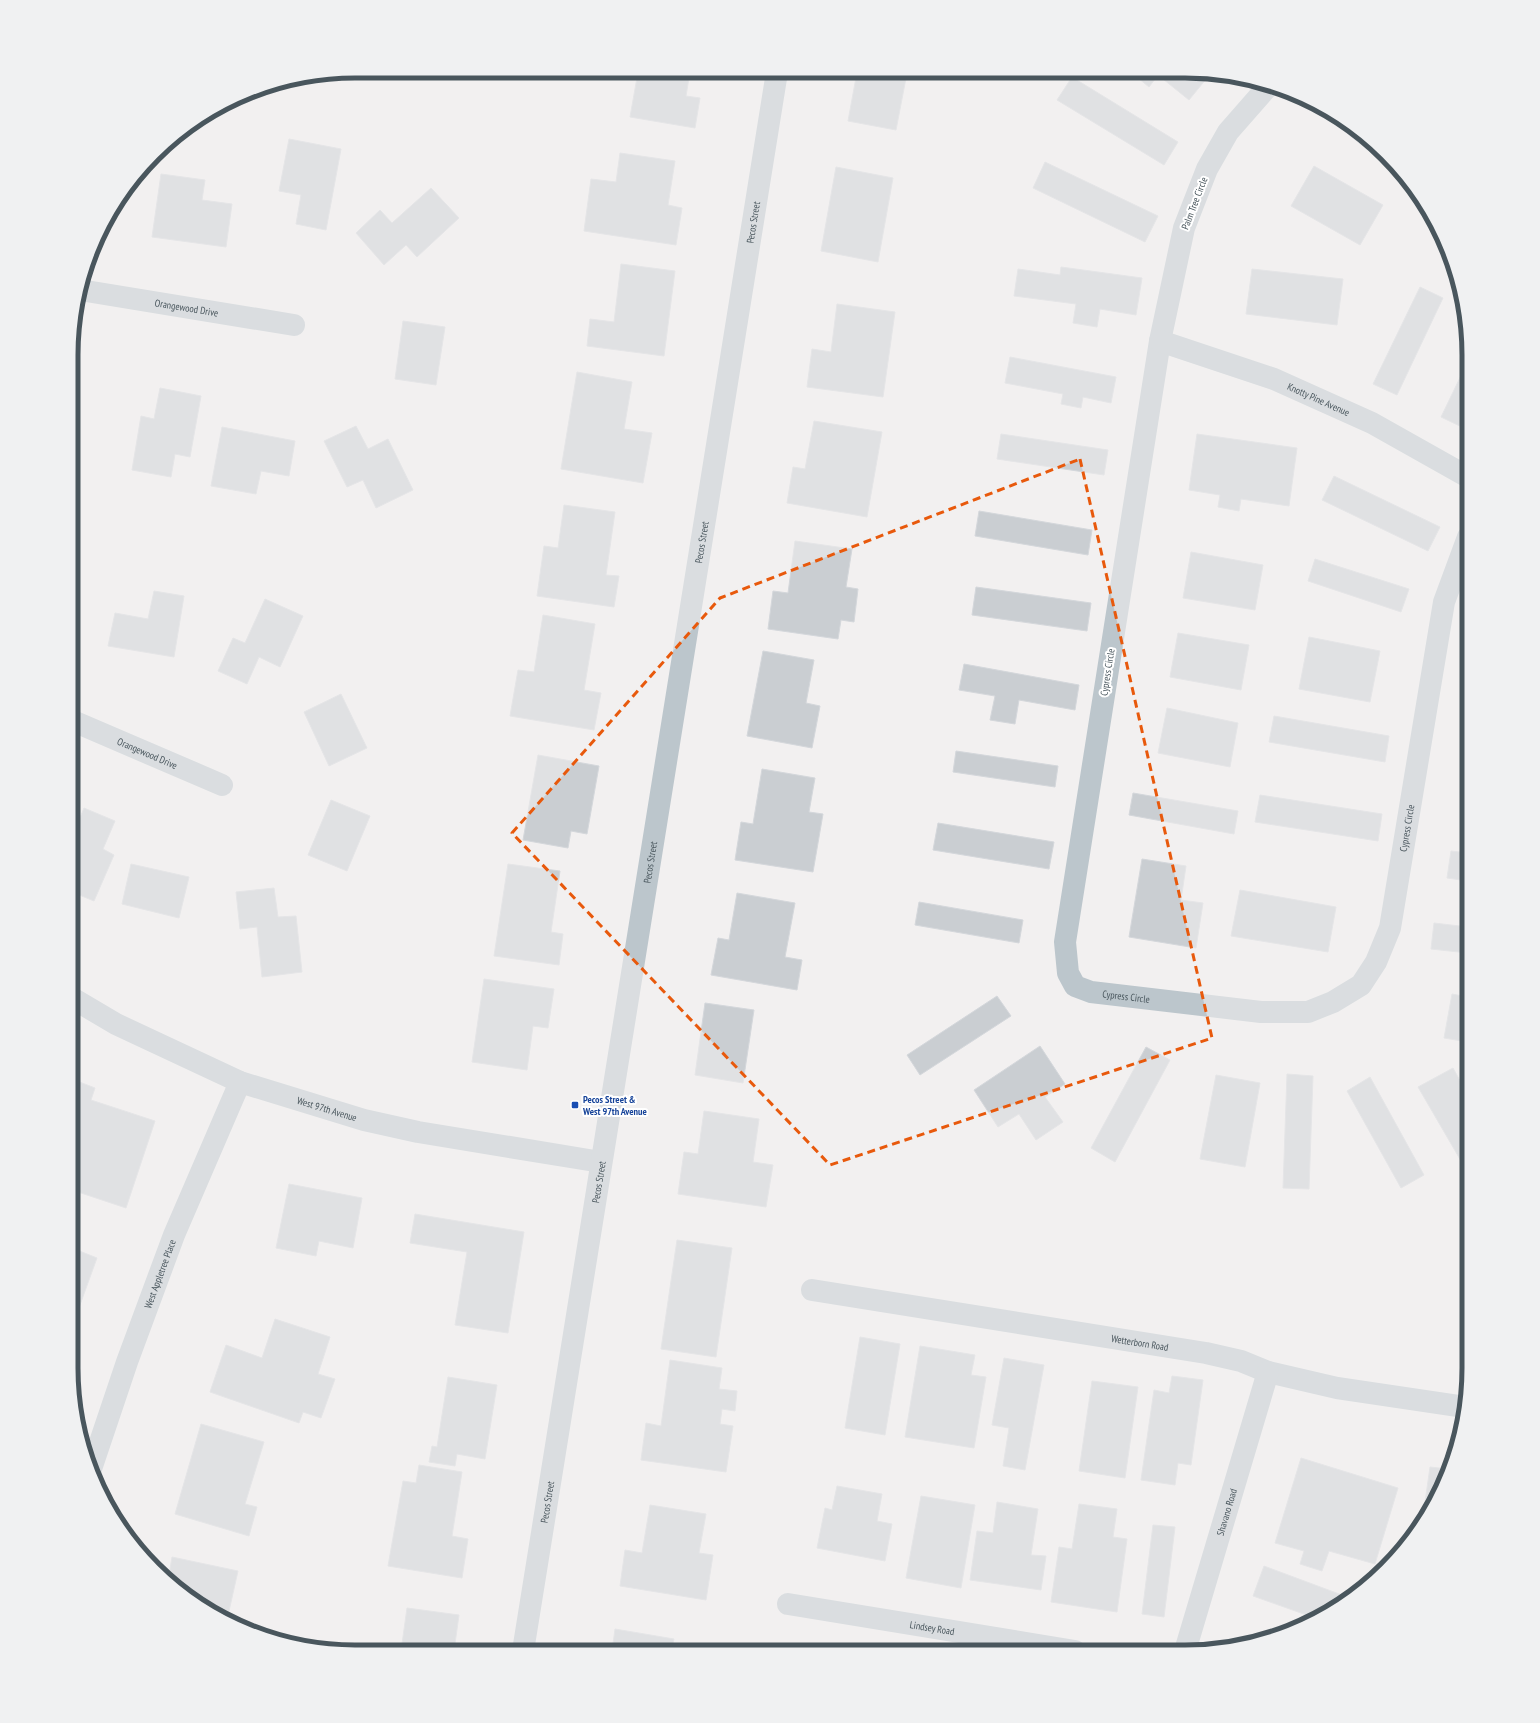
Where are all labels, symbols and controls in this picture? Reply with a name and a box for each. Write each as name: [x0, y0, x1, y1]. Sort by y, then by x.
street label: Palm Tree Circle: [1179, 175, 1210, 231]
street label: Pecos Street: [744, 200, 763, 244]
street label: Orangewood Drive: [154, 296, 219, 320]
street label: Knotty Pine Avenue: [1285, 380, 1352, 419]
street label: Pecos Street: [692, 520, 712, 564]
street label: Cypress Circle: [1097, 648, 1118, 697]
street label: Orangewood Drive: [115, 735, 179, 772]
street label: Cypress Circle: [1397, 804, 1417, 853]
street label: Pecos Street: [641, 840, 660, 884]
street label: Cypress Circle: [1102, 987, 1151, 1006]
place label: Pecos Street & West 97th Avenue: [582, 1093, 647, 1118]
street label: West 97th Avenue: [295, 1094, 358, 1124]
marker: Pecos Street & West 97th Avenue: [570, 1100, 580, 1110]
street label: Pecos Street: [589, 1160, 609, 1204]
street label: West Appletree Place: [141, 1238, 179, 1310]
street label: Wetterborn Road: [1110, 1332, 1169, 1354]
street label: Pecos Street: [538, 1480, 557, 1524]
street label: Shavano Road: [1214, 1487, 1240, 1537]
street label: Lindsey Road: [909, 1618, 955, 1638]

